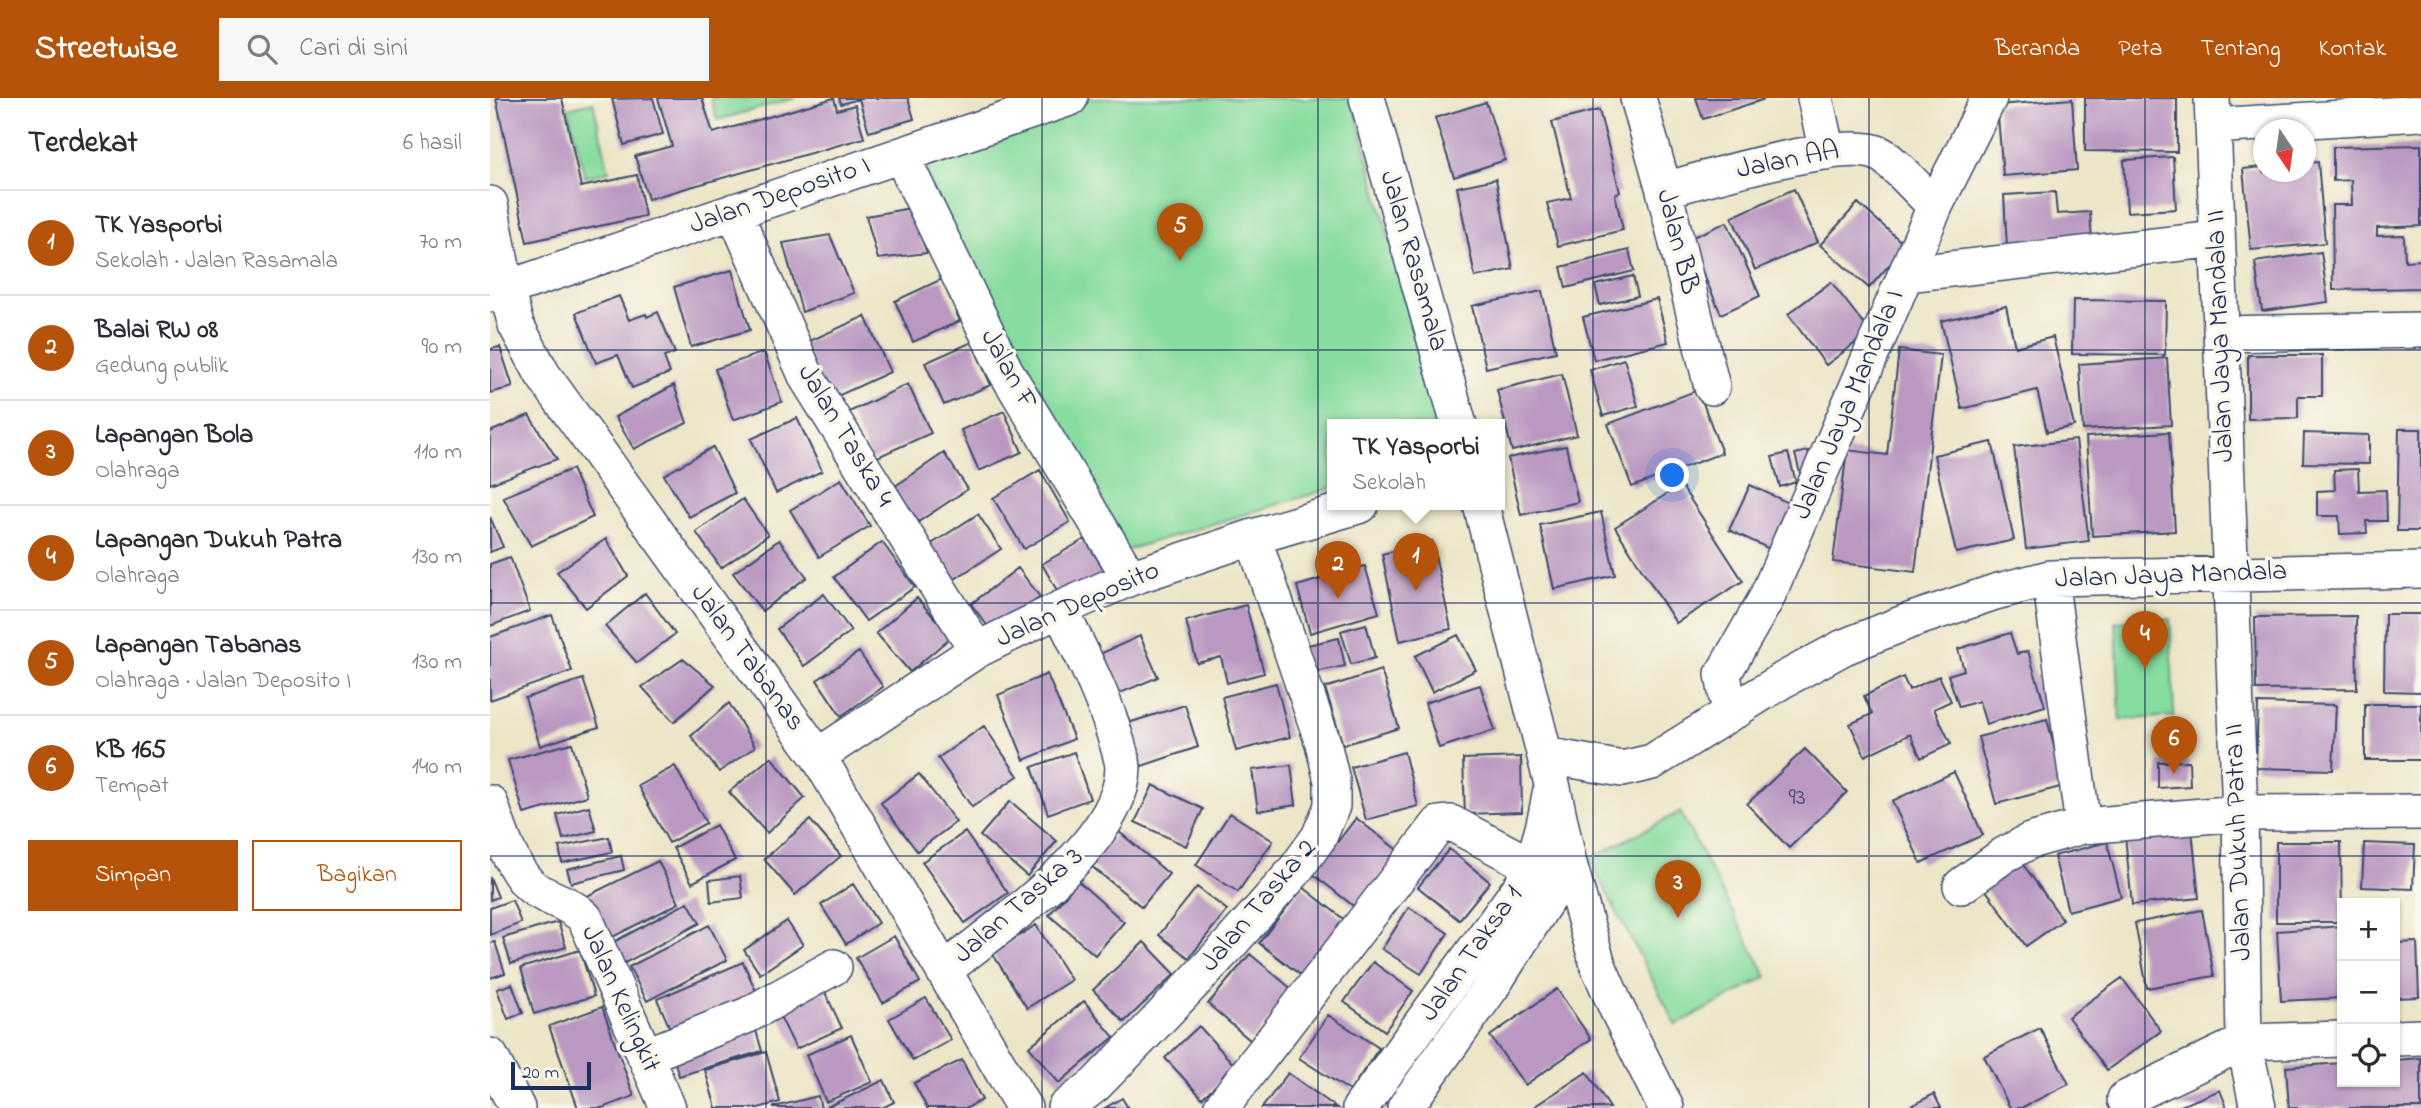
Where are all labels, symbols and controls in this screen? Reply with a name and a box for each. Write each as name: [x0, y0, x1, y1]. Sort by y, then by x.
search box: [219, 18, 709, 81]
text: Streetwise: [35, 25, 177, 73]
icon: search: [243, 30, 281, 68]
text: Cari di sini: [299, 30, 408, 68]
text: Beranda: [1995, 32, 2080, 67]
text: Peta: [2118, 32, 2163, 67]
text: Tentang: [2201, 32, 2281, 67]
text: Kontak: [2319, 32, 2386, 67]
north arrow: [2253, 119, 2316, 182]
text: Terdekat: [28, 122, 138, 166]
text: 6 hasil: [403, 127, 462, 160]
street label: Jalan AA: [1733, 131, 1843, 191]
street label: Jalan Deposito I: [684, 146, 876, 246]
street label: Jalan Rasamala: [1368, 166, 1458, 356]
street label: Jalan BB: [1644, 185, 1710, 299]
pin: 5: [1157, 203, 1203, 261]
text: TK Yasporbi: [95, 207, 222, 245]
street label: Jalan Jaya Mandala II: [2196, 209, 2246, 463]
text: 1: [47, 226, 55, 259]
text: 70 m: [419, 226, 462, 259]
text: Sekolah · Jalan Rasamala: [95, 245, 338, 278]
street label: Jalan Jaya Mandala I: [1782, 284, 1916, 526]
text: Balai RW 08: [95, 312, 218, 350]
street label: Jalan F: [969, 322, 1047, 418]
text: 2: [45, 331, 57, 364]
text: 90 m: [422, 331, 462, 364]
text: Gedung publik: [95, 350, 228, 383]
street label: Jalan Taska 4: [786, 357, 904, 516]
text: Lapangan Bola: [95, 417, 253, 455]
popup: [1327, 419, 1505, 510]
text: TK Yasporbi: [1352, 429, 1480, 467]
text: 3: [46, 436, 56, 469]
text: 110 m: [414, 436, 462, 469]
text: Olahraga: [95, 455, 180, 488]
your location: [1655, 458, 1689, 492]
text: Sekolah: [1352, 467, 1426, 500]
text: Lapangan Dukuh Patra: [95, 522, 342, 560]
pin: 1: [1393, 533, 1439, 591]
text: 4: [46, 541, 56, 574]
text: 130 m: [412, 541, 462, 574]
pin: 2: [1315, 541, 1361, 599]
street label: Jalan Deposito: [989, 551, 1167, 659]
street label: Jalan Jaya Mandala: [2054, 551, 2288, 601]
text: Olahraga: [95, 560, 180, 593]
street label: Jalan Tabanas: [679, 576, 815, 740]
pin: 4: [2122, 611, 2168, 669]
text: Lapangan Tabanas: [95, 627, 302, 665]
text: 5: [44, 646, 58, 679]
text: 130 m: [412, 646, 462, 679]
text: Olahraga · Jalan Deposito I: [95, 665, 351, 698]
pin: 6: [2151, 716, 2197, 774]
street label: Jalan Dukuh Patra II: [2214, 723, 2264, 961]
text: KB 165: [95, 732, 166, 770]
text: 6: [46, 751, 56, 784]
text: 140 m: [412, 751, 462, 784]
text: Tempat: [95, 770, 169, 803]
house number: 93: [1788, 781, 1806, 816]
street label: Jalan Taska 2: [1191, 830, 1327, 982]
street label: Jalan Taska 3: [945, 838, 1093, 974]
button: Simpan: [28, 840, 238, 911]
button: Bagikan: [252, 840, 462, 911]
pin: 3: [1655, 860, 1701, 918]
street label: Jalan Taksa 1: [1410, 877, 1534, 1031]
map controls: [2337, 898, 2400, 1087]
button: +: [2337, 898, 2400, 961]
street label: Jalan Kelingkit: [569, 919, 671, 1079]
button: −: [2337, 961, 2400, 1024]
button: locate: [2337, 1024, 2400, 1087]
scale bar: [511, 1059, 592, 1091]
text: 20 m: [522, 1060, 559, 1087]

